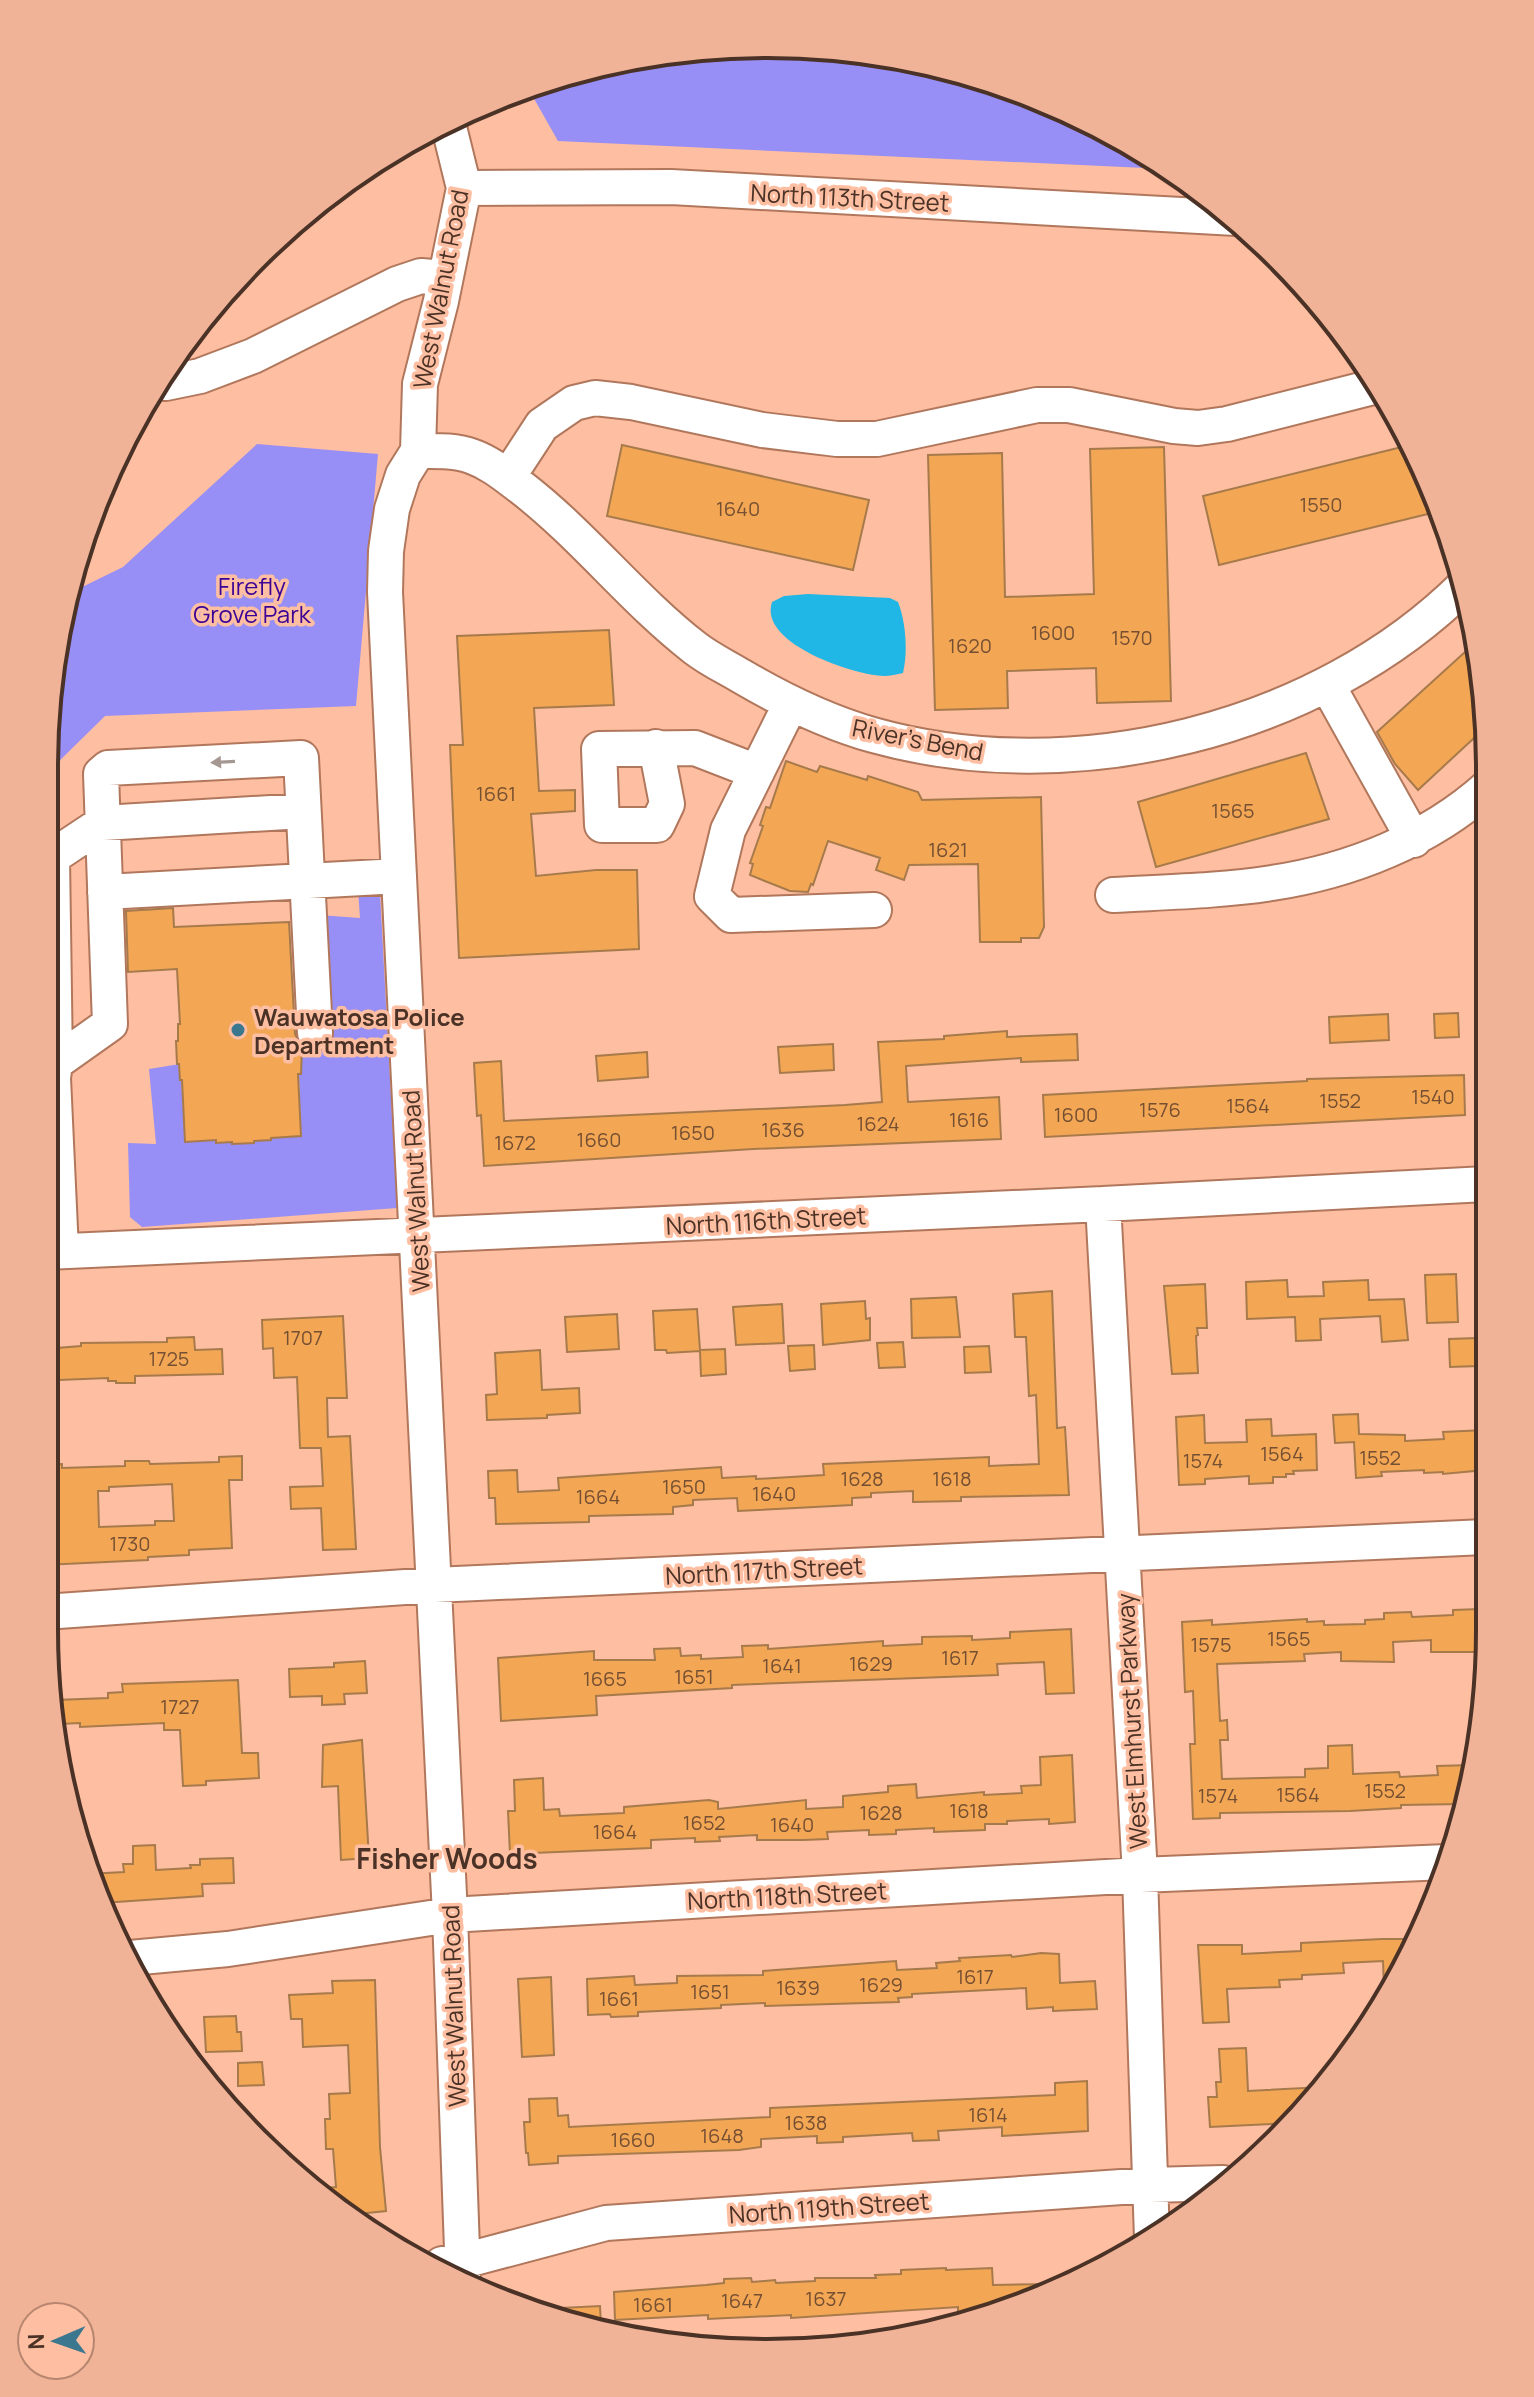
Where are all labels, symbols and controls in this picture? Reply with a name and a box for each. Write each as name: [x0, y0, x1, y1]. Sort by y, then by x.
street label: North 113th Street: [750, 175, 950, 219]
street label: West Walnut Road: [405, 187, 475, 391]
house number: 1550: [1299, 491, 1343, 518]
house number: 1640: [716, 495, 760, 522]
park label: Firefly Grove Park: [193, 569, 312, 630]
house number: 1600: [1031, 619, 1075, 646]
house number: 1570: [1111, 624, 1153, 651]
house number: 1620: [948, 632, 992, 659]
street label: River's Bend: [850, 710, 986, 768]
one-way arrow: [210, 755, 235, 768]
house number: 1661: [476, 780, 516, 807]
house number: 1565: [1211, 797, 1255, 824]
house number: 1621: [928, 836, 968, 863]
place label: Wauwatosa Police Department: [254, 1000, 465, 1061]
marker: Wauwatosa Police Department: [229, 1021, 247, 1039]
house number: 1540: [1411, 1083, 1455, 1110]
house number: 1552: [1319, 1087, 1361, 1114]
street label: West Walnut Road: [393, 1089, 437, 1293]
house number: 1564: [1226, 1092, 1270, 1119]
house number: 1576: [1139, 1096, 1181, 1123]
house number: 1600: [1054, 1101, 1098, 1128]
house number: 1616: [949, 1106, 989, 1133]
house number: 1624: [857, 1110, 900, 1137]
house number: 1636: [761, 1116, 805, 1143]
house number: 1650: [671, 1119, 715, 1146]
house number: 1660: [577, 1126, 621, 1153]
house number: 1672: [494, 1129, 536, 1156]
street label: North 116th Street: [665, 1198, 867, 1242]
house number: 1707: [283, 1324, 323, 1351]
house number: 1725: [149, 1345, 189, 1372]
house number: 1564: [1260, 1440, 1304, 1467]
house number: 1552: [1359, 1444, 1401, 1471]
house number: 1574: [1183, 1447, 1223, 1474]
house number: 1628: [840, 1465, 884, 1492]
house number: 1618: [932, 1465, 972, 1492]
house number: 1650: [662, 1473, 706, 1500]
house number: 1640: [752, 1480, 796, 1507]
house number: 1664: [576, 1483, 620, 1510]
house number: 1730: [109, 1530, 151, 1557]
street label: North 117th Street: [664, 1548, 864, 1592]
street label: West Elmhurst Parkway: [1108, 1592, 1154, 1850]
house number: 1565: [1267, 1625, 1311, 1652]
house number: 1575: [1191, 1631, 1231, 1658]
house number: 1617: [941, 1644, 979, 1671]
house number: 1629: [849, 1650, 893, 1677]
house number: 1641: [762, 1652, 802, 1679]
house number: 1651: [674, 1663, 714, 1690]
house number: 1665: [583, 1665, 627, 1692]
house number: 1727: [160, 1693, 200, 1720]
house number: 1552: [1364, 1777, 1406, 1804]
house number: 1564: [1276, 1781, 1320, 1808]
house number: 1574: [1198, 1782, 1238, 1809]
house number: 1618: [949, 1797, 989, 1824]
house number: 1628: [859, 1799, 903, 1826]
house number: 1652: [683, 1809, 725, 1836]
house number: 1640: [770, 1811, 814, 1838]
house number: 1664: [593, 1818, 637, 1845]
district label: Fisher Woods: [356, 1839, 538, 1877]
street label: North 118th Street: [686, 1873, 888, 1917]
street label: West Walnut Road: [433, 1904, 473, 2108]
house number: 1617: [956, 1963, 994, 1990]
house number: 1629: [859, 1971, 903, 1998]
house number: 1639: [776, 1974, 820, 2001]
house number: 1651: [690, 1978, 730, 2005]
house number: 1661: [599, 1985, 639, 2012]
house number: 1614: [968, 2101, 1008, 2128]
house number: 1638: [785, 2109, 827, 2136]
house number: 1648: [700, 2122, 744, 2149]
house number: 1660: [611, 2126, 655, 2153]
street label: North 119th Street: [728, 2184, 930, 2230]
house number: 1637: [805, 2285, 847, 2312]
house number: 1647: [721, 2287, 763, 2314]
house number: 1661: [633, 2291, 673, 2318]
north arrow: [16, 2301, 96, 2381]
text: N: [21, 2333, 51, 2350]

